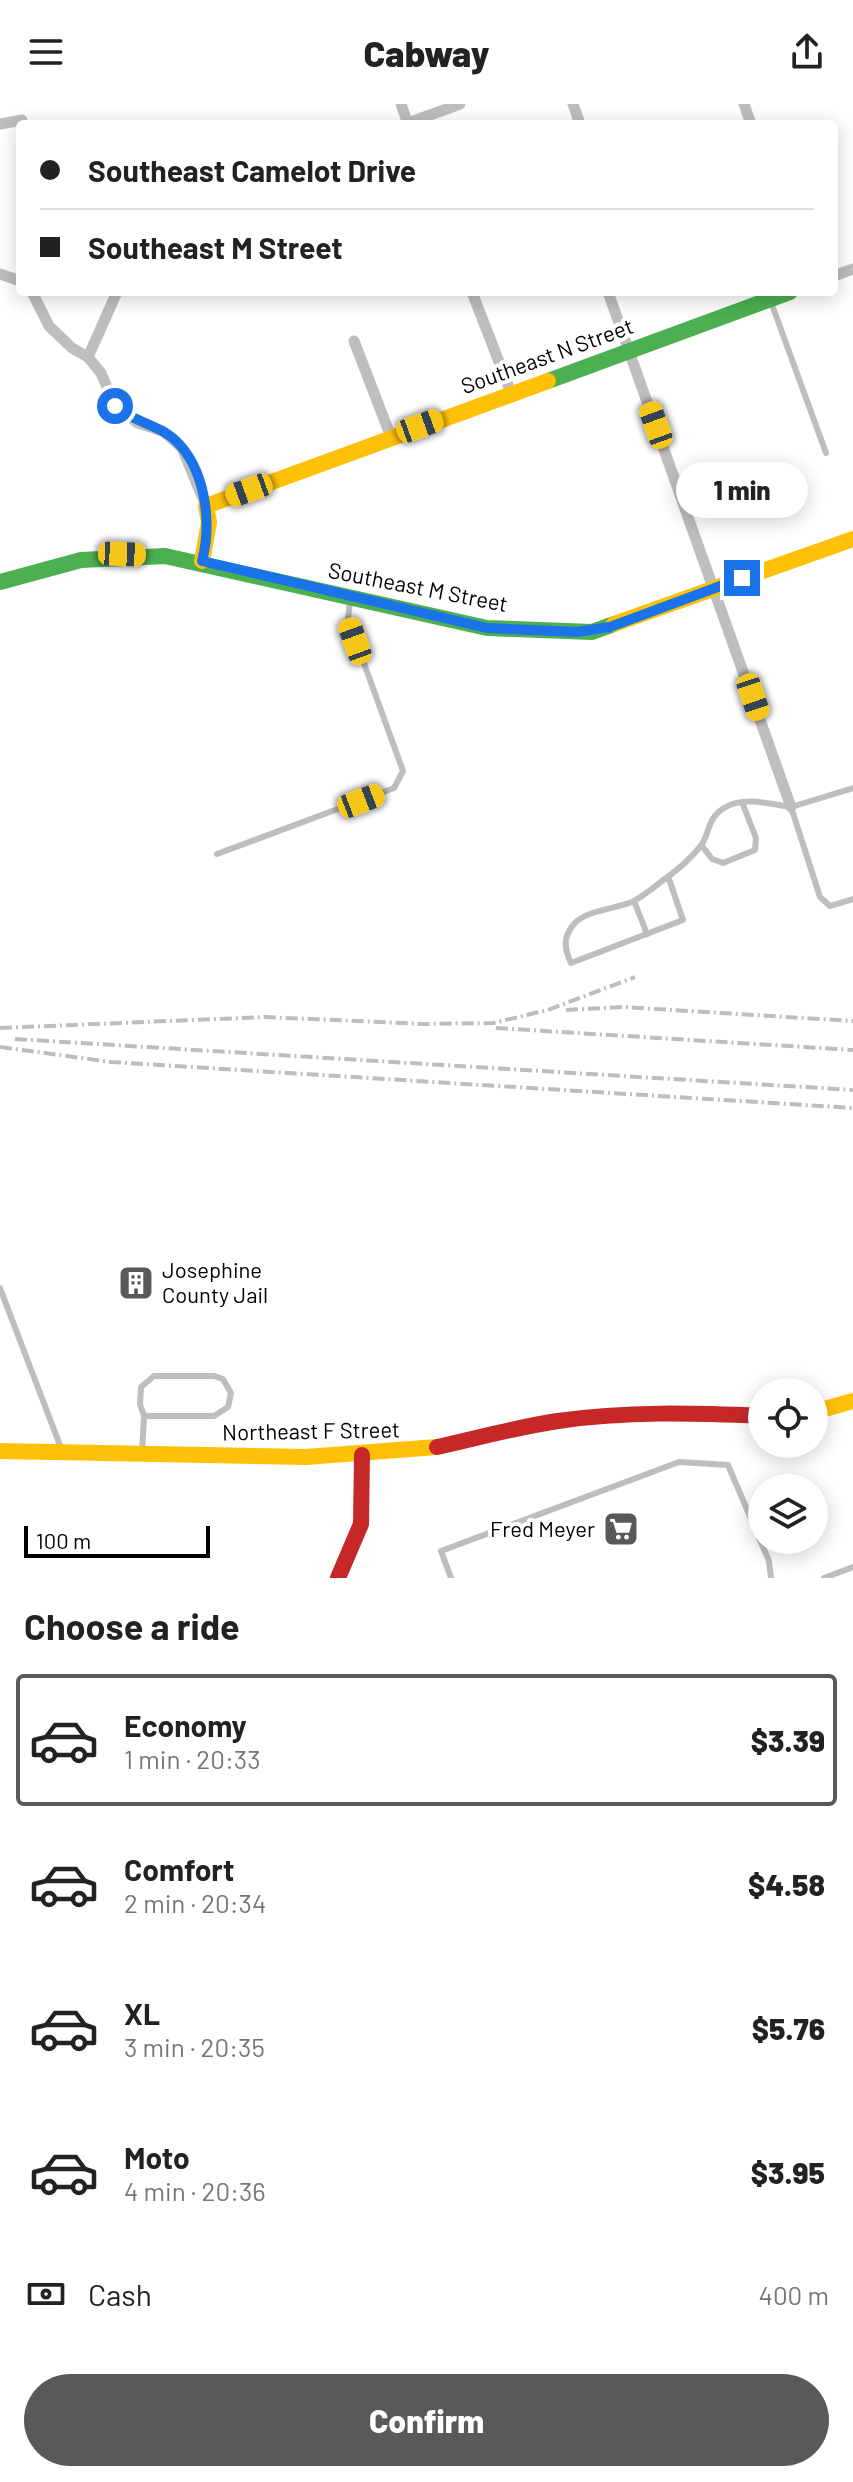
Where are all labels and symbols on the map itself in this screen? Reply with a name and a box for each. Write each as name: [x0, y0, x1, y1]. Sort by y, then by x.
street label: Southeast N Street: [457, 312, 636, 398]
route start: [97, 388, 133, 424]
car: [637, 398, 675, 452]
car: [393, 407, 447, 445]
callout: 1 min: [676, 462, 808, 518]
car: [222, 471, 276, 509]
car: [98, 541, 146, 567]
street label: Southeast M Street: [326, 556, 510, 616]
route end: [724, 560, 760, 596]
car: [336, 614, 374, 668]
car: [734, 670, 772, 724]
car: [334, 781, 388, 821]
place label: Josephine County Jail: [162, 1256, 268, 1307]
building icon: Josephine County Jail: [117, 1264, 155, 1302]
street label: Northeast F Street: [222, 1415, 400, 1445]
supermarket icon: Fred Meyer: [602, 1510, 640, 1548]
place label: Fred Meyer: [490, 1515, 595, 1541]
scale bar: [24, 1522, 210, 1558]

